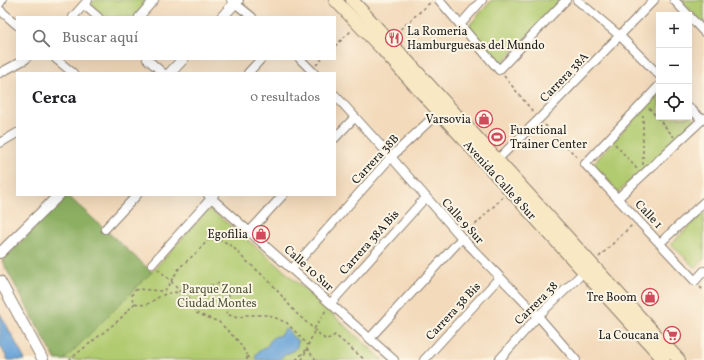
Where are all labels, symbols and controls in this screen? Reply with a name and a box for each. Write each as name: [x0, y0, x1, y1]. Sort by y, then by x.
map controls: [656, 12, 692, 120]
button: +: [656, 12, 692, 48]
search box: [16, 16, 336, 60]
place label: La Romeria Hamburguesas del Mundo: [407, 24, 545, 54]
icon: search: [30, 27, 52, 49]
text: Buscar aquí: [62, 28, 138, 49]
restaurant icon: La Romeria Hamburguesas del Mundo: [384, 28, 404, 48]
button: −: [656, 48, 692, 84]
street label: Carrera 38A: [537, 49, 593, 106]
button: locate: [656, 84, 692, 120]
text: Cerca: [32, 87, 77, 110]
text: 0 resultados: [250, 89, 320, 107]
shop icon: Varsovia: [474, 109, 494, 129]
place label: Varsovia: [426, 112, 471, 128]
place label: Functional Trainer Center: [510, 123, 587, 153]
sports icon: Functional Trainer Center: [487, 127, 507, 147]
street label: Carrera 38B: [348, 131, 403, 188]
street label: Avenida Calle 8 Sur: [459, 138, 539, 224]
street label: Calle 9 Sur: [438, 195, 487, 248]
street label: Calle 1: [631, 197, 666, 232]
street label: Carrera 38A Bis: [336, 207, 403, 279]
shop icon: Egofilia: [251, 224, 271, 244]
place label: Egofilia: [208, 227, 248, 243]
street label: Calle 10 Sur: [280, 242, 337, 295]
street label: Carrera 38 Bis: [423, 279, 485, 344]
street label: Carrera 38: [512, 279, 562, 329]
park label: Parque Zonal Ciudad Montes: [177, 282, 257, 312]
shop icon: Tre Boom: [640, 287, 660, 307]
place label: Tre Boom: [586, 290, 637, 306]
supermarket icon: La Coucana: [662, 325, 682, 345]
place label: La Coucana: [598, 328, 659, 344]

